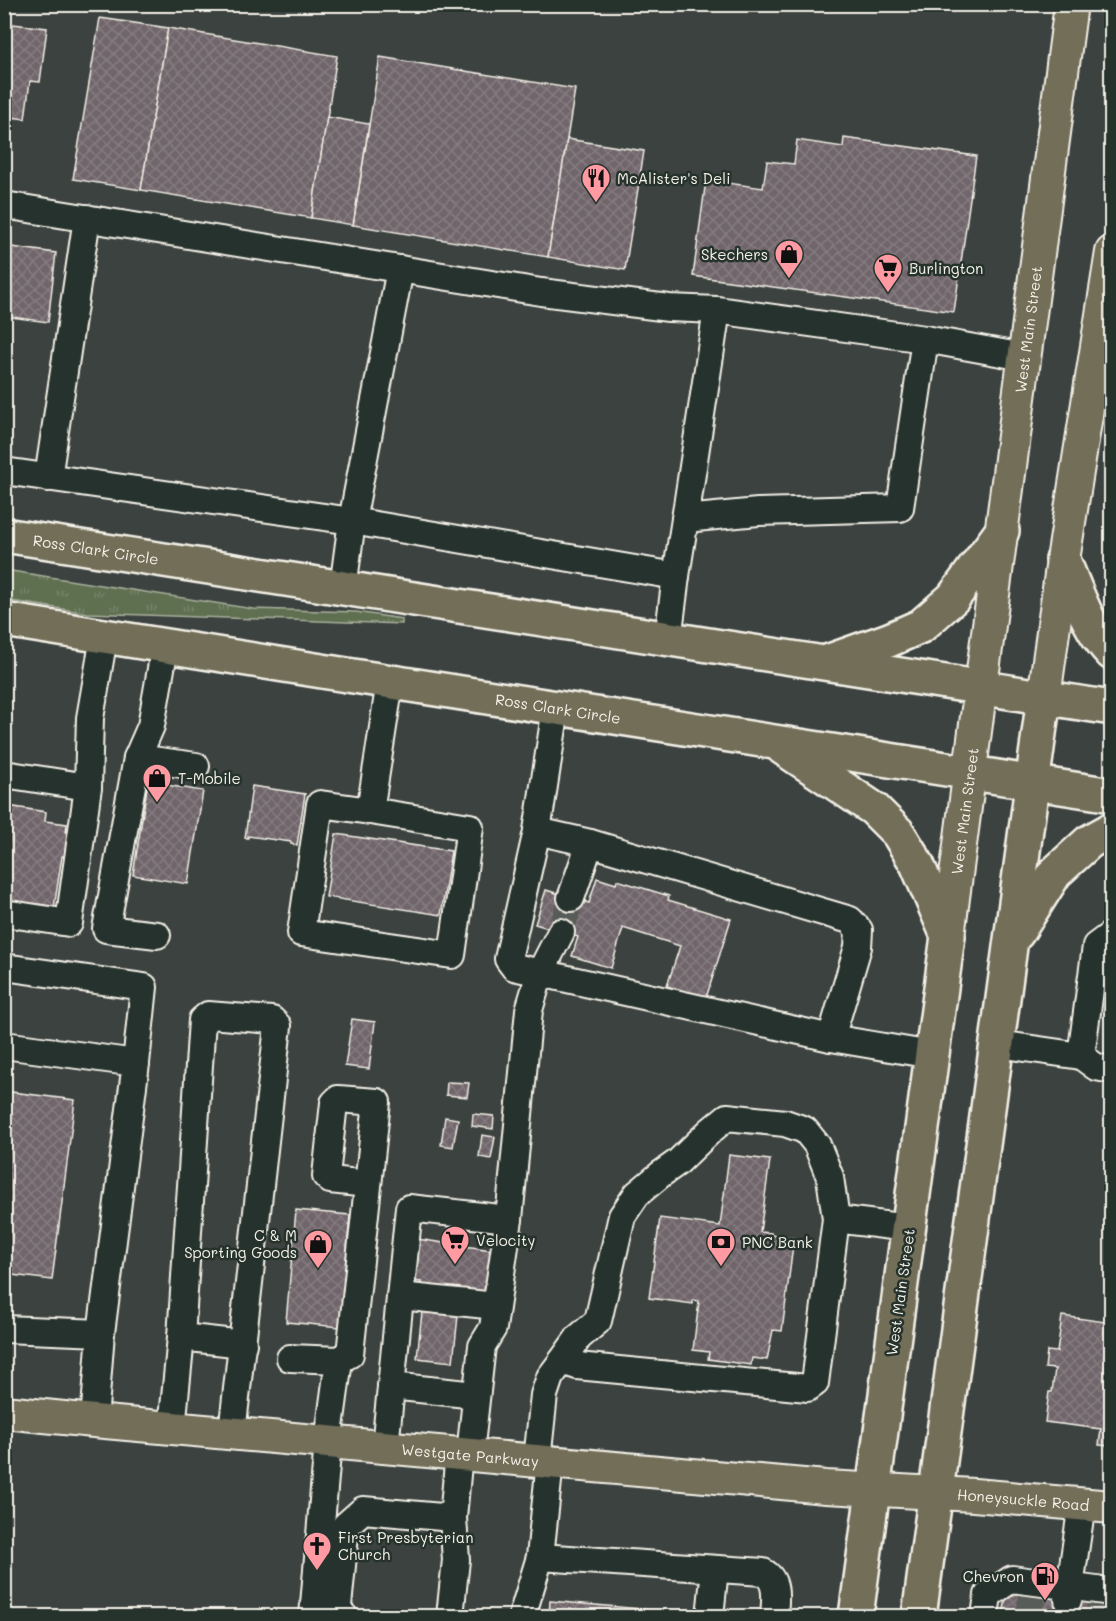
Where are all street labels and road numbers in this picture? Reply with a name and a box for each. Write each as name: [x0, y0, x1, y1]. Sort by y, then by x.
street label: West Main Street: [1010, 264, 1046, 394]
street label: Ross Clark Circle: [32, 530, 160, 569]
street label: Ross Clark Circle: [494, 689, 622, 728]
street label: West Main Street: [946, 746, 983, 876]
street label: West Main Street: [881, 1227, 919, 1357]
street label: Westgate Parkway: [400, 1439, 540, 1471]
street label: Honeysuckle Road: [957, 1484, 1090, 1515]

